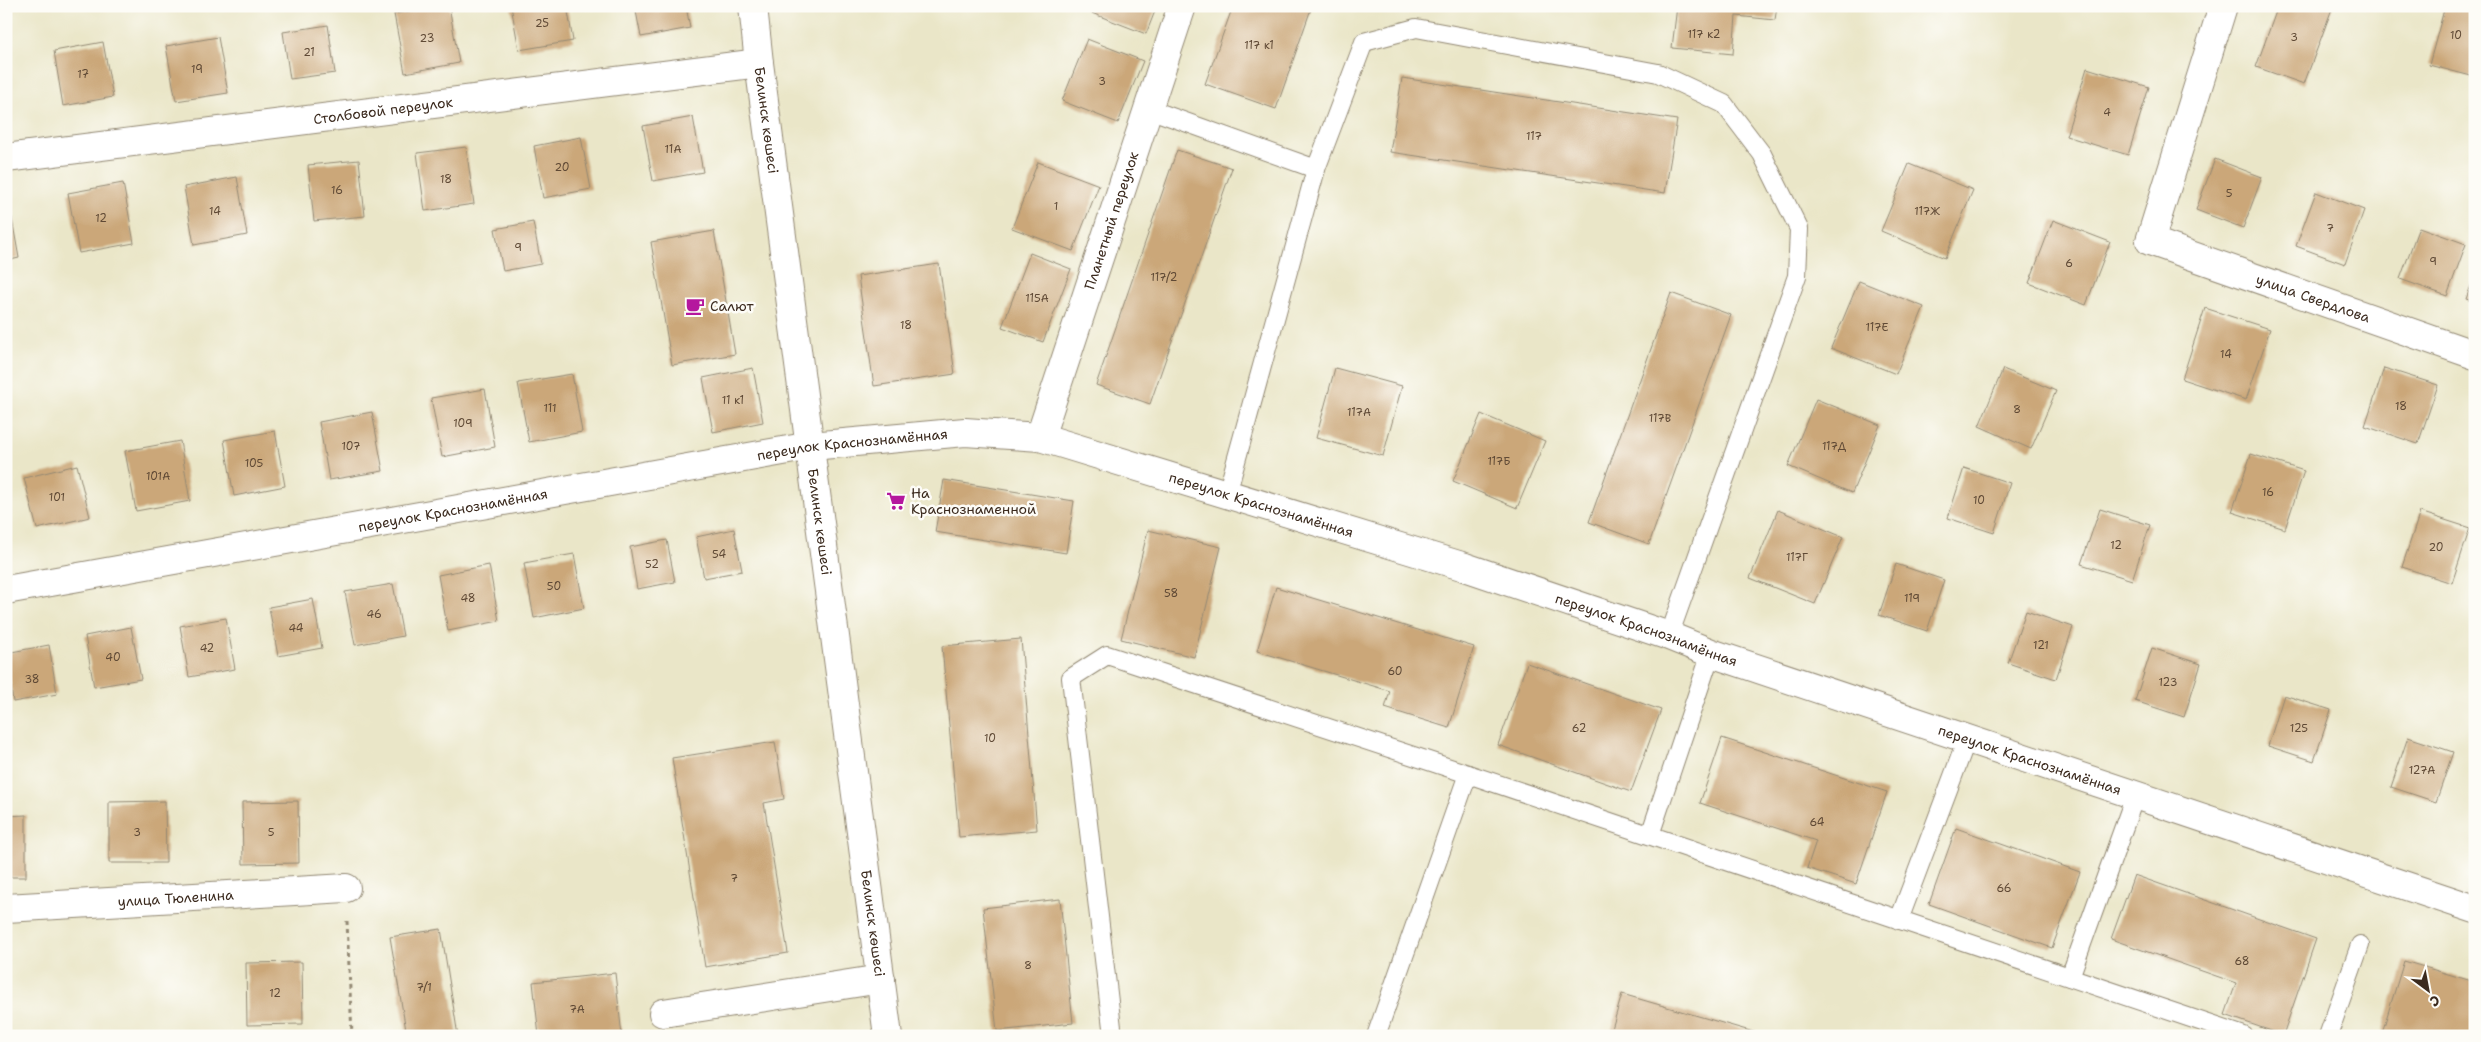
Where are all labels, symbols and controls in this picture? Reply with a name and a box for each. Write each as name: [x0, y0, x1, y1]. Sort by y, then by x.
house number: 25: [535, 16, 549, 31]
house number: 117 к2: [1688, 27, 1720, 42]
house number: 10: [2450, 28, 2462, 43]
house number: 3: [2290, 30, 2298, 45]
house number: 23: [420, 31, 434, 46]
house number: 117 к1: [1244, 38, 1274, 53]
house number: 21: [303, 45, 315, 60]
house number: 19: [191, 62, 203, 77]
street label: Белинск көшесі: [751, 66, 783, 175]
house number: 17: [77, 67, 89, 82]
house number: 3: [1098, 74, 1106, 89]
street label: Столбовой переулок: [312, 93, 454, 128]
house number: 4: [2103, 105, 2111, 120]
house number: 117: [1526, 129, 1542, 144]
house number: 11А: [665, 142, 681, 157]
street label: Планетный переулок: [1080, 149, 1143, 292]
house number: 20: [554, 160, 570, 175]
house number: 18: [440, 172, 452, 187]
house number: 16: [331, 183, 343, 198]
house number: 5: [2226, 186, 2233, 201]
house number: 1: [1054, 199, 1058, 214]
house number: 14: [209, 204, 221, 219]
house number: 117Ж: [1914, 204, 1940, 219]
house number: 12: [95, 211, 107, 226]
house number: 7: [2326, 221, 2334, 236]
house number: 9: [514, 240, 522, 255]
house number: 9: [2429, 254, 2437, 269]
house number: 6: [2065, 256, 2073, 271]
house number: 117/2: [1151, 270, 1177, 285]
street label: улица Свердлова: [2254, 270, 2373, 327]
house number: 115А: [1025, 291, 1049, 306]
cafe icon: Салют: [684, 295, 706, 317]
place label: Салют: [710, 297, 754, 315]
house number: 18: [900, 318, 912, 333]
house number: 117Е: [1866, 320, 1889, 335]
house number: 14: [2220, 347, 2232, 362]
house number: 11 к1: [722, 393, 744, 408]
house number: 18: [2395, 399, 2407, 414]
house number: 111: [543, 401, 557, 416]
house number: 8: [2013, 402, 2021, 417]
house number: 117А: [1347, 405, 1371, 420]
house number: 117В: [1649, 411, 1672, 426]
house number: 109: [453, 416, 473, 431]
street label: переулок Краснознамённая: [755, 425, 948, 465]
house number: 107: [341, 439, 361, 454]
house number: 117Д: [1822, 439, 1847, 454]
house number: 117Б: [1487, 454, 1511, 469]
house number: 105: [245, 456, 264, 471]
street label: Белинск көшесі: [804, 467, 836, 576]
street label: переулок Краснознамённая: [1167, 468, 1356, 541]
house number: 101А: [146, 469, 170, 484]
street label: переулок Краснознамённая: [357, 484, 549, 536]
place label: На Краснознаменной: [911, 484, 1036, 518]
house number: 16: [2262, 485, 2274, 500]
house number: 101: [49, 490, 65, 505]
supermarket icon: На Краснознаменной: [885, 490, 907, 512]
house number: 10: [1973, 493, 1985, 508]
house number: 12: [2110, 538, 2122, 553]
house number: 20: [2428, 540, 2444, 555]
house number: 54: [712, 547, 726, 562]
house number: 117Г: [1786, 550, 1808, 565]
house number: 52: [645, 557, 659, 572]
house number: 50: [547, 579, 561, 594]
house number: 58: [1164, 586, 1178, 601]
street label: переулок Краснознамённая: [1553, 589, 1740, 670]
house number: 48: [460, 591, 476, 606]
house number: 119: [1904, 591, 1920, 606]
house number: 46: [366, 607, 382, 622]
house number: 44: [288, 621, 304, 636]
house number: 121: [2033, 638, 2049, 653]
house number: 42: [200, 641, 214, 656]
house number: 40: [105, 650, 121, 665]
house number: 60: [1387, 664, 1403, 679]
house number: 38: [24, 672, 40, 687]
house number: 123: [2159, 675, 2177, 690]
house number: 62: [1572, 721, 1586, 736]
street label: переулок Краснознамённая: [1936, 721, 2124, 799]
house number: 125: [2290, 721, 2308, 736]
house number: 10: [984, 731, 996, 746]
house number: 127А: [2409, 763, 2435, 778]
house number: 64: [1809, 815, 1825, 830]
house number: 3: [133, 825, 141, 840]
house number: 5: [268, 825, 275, 840]
street label: Белинск көшесі: [857, 869, 889, 978]
house number: 7: [730, 871, 738, 886]
house number: 66: [1996, 881, 2012, 896]
street label: улица Тюленина: [117, 886, 234, 910]
house number: 68: [2235, 954, 2249, 969]
house number: 8: [1024, 958, 1032, 973]
north arrow: [2404, 964, 2454, 1014]
house number: 7/1: [416, 980, 432, 995]
house number: 12: [269, 986, 281, 1001]
text: С: [2426, 991, 2443, 1011]
house number: 7А: [569, 1002, 585, 1017]

